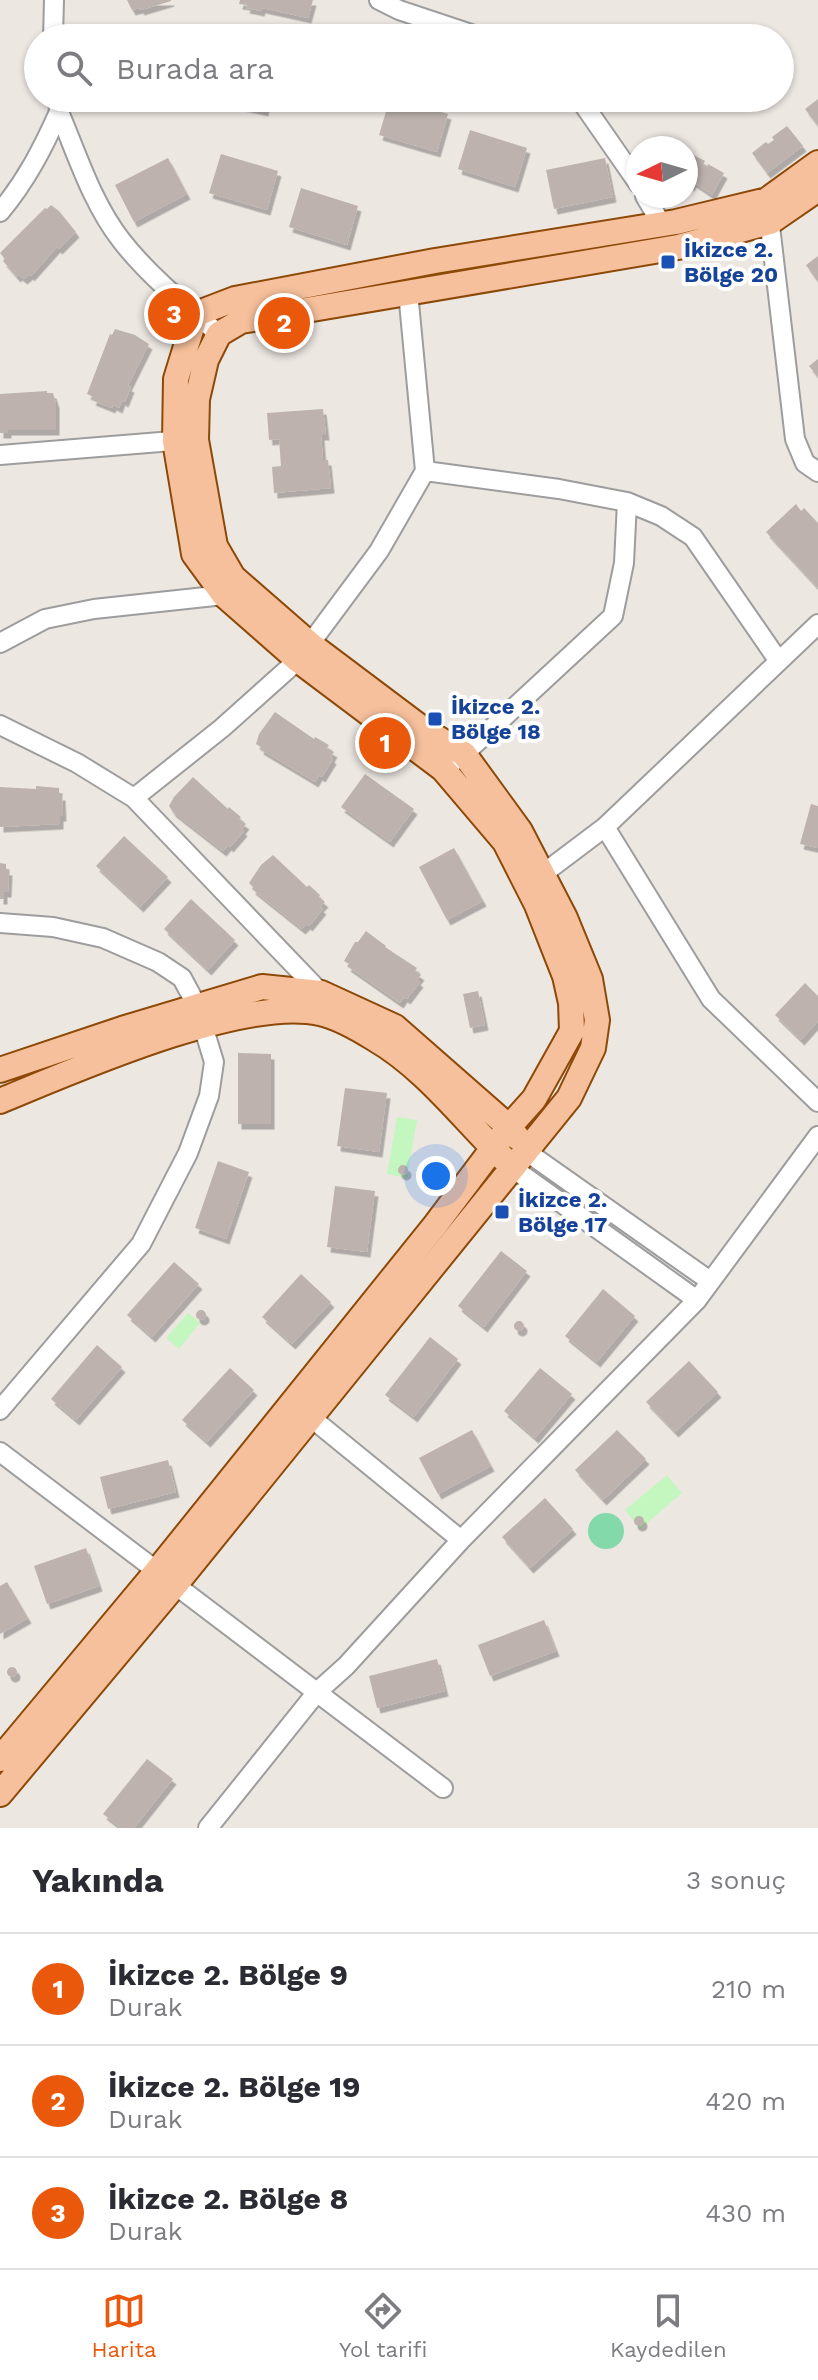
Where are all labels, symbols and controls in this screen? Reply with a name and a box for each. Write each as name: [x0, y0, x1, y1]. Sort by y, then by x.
search box: [24, 24, 794, 112]
icon: search: [52, 46, 96, 90]
text: Burada ara: [116, 51, 274, 86]
north arrow: [626, 136, 698, 208]
place label: İkizce 2. Bölge 20: [684, 237, 778, 287]
marker: İkizce 2. Bölge 20: [659, 253, 677, 271]
pin: 3: [148, 284, 200, 344]
pin: 2: [258, 293, 310, 353]
place label: İkizce 2. Bölge 18: [451, 694, 541, 744]
marker: İkizce 2. Bölge 18: [426, 710, 444, 728]
pin: 1: [359, 713, 411, 773]
your location: [416, 1156, 456, 1196]
place label: İkizce 2. Bölge 17: [518, 1187, 607, 1237]
marker: İkizce 2. Bölge 17: [493, 1203, 511, 1221]
text: Yakında: [32, 1860, 164, 1900]
text: 3 sonuç: [686, 1865, 786, 1895]
text: İkizce 2. Bölge 9: [108, 1957, 348, 1992]
text: 1: [52, 1974, 64, 2004]
text: 210 m: [711, 1974, 786, 2004]
text: Durak: [108, 1992, 183, 2022]
text: İkizce 2. Bölge 19: [108, 2069, 361, 2104]
text: 2: [50, 2086, 66, 2116]
text: 420 m: [705, 2086, 786, 2116]
text: Durak: [108, 2104, 183, 2134]
text: İkizce 2. Bölge 8: [108, 2181, 348, 2216]
text: 3: [50, 2198, 66, 2228]
text: 430 m: [705, 2198, 786, 2228]
text: Durak: [108, 2216, 183, 2246]
tab: Harita: [91, 2289, 156, 2362]
tab: Yol tarifi: [339, 2289, 427, 2362]
tab: Kaydedilen: [610, 2289, 727, 2362]

